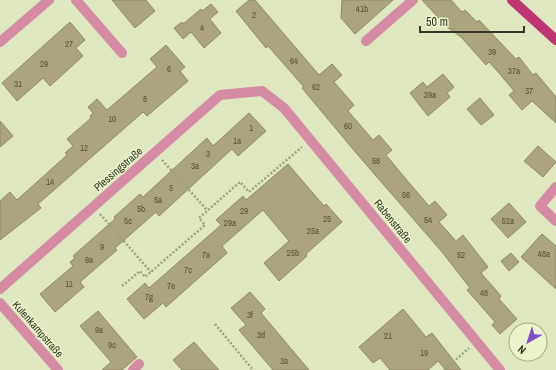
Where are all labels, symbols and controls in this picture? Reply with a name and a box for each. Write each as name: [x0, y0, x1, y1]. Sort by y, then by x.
house number: 41b: [356, 3, 368, 15]
scale bar: [420, 8, 524, 34]
house number: 2: [252, 9, 256, 21]
text: 50 m: [426, 14, 448, 30]
house number: 4: [200, 22, 204, 34]
house number: 27: [65, 38, 73, 50]
house number: 39: [488, 46, 496, 58]
house number: 64: [290, 55, 298, 67]
house number: 29: [40, 58, 48, 70]
house number: 6: [167, 63, 171, 75]
house number: 37a: [508, 65, 520, 77]
house number: 31: [14, 78, 22, 90]
house number: 62: [312, 81, 320, 93]
house number: 37: [525, 85, 533, 97]
house number: 39a: [424, 89, 436, 101]
house number: 8: [143, 93, 147, 105]
house number: 10: [108, 113, 116, 125]
house number: 60: [344, 120, 352, 132]
house number: 1: [249, 122, 253, 134]
house number: 1a: [233, 135, 241, 147]
house number: 12: [80, 142, 88, 154]
street label: Plessingstraße: [91, 144, 145, 194]
house number: 3: [206, 148, 210, 160]
house number: 58: [372, 155, 380, 167]
house number: 3a: [191, 160, 199, 172]
house number: 14: [46, 176, 54, 188]
house number: 5: [169, 182, 173, 194]
house number: 56: [402, 189, 410, 201]
house number: 5a: [154, 194, 162, 206]
street label: Rabenstraße: [371, 196, 415, 246]
house number: 5b: [137, 203, 145, 215]
house number: 29: [240, 205, 248, 217]
house number: 25: [323, 213, 331, 225]
house number: 54: [424, 214, 432, 226]
house number: 5c: [124, 215, 132, 227]
house number: 52a: [502, 215, 514, 227]
house number: 29a: [224, 217, 236, 229]
house number: 25a: [307, 225, 319, 237]
house number: 9: [100, 241, 104, 253]
house number: 25b: [287, 247, 299, 259]
house number: 48a: [538, 248, 550, 260]
house number: 7a: [202, 249, 210, 261]
house number: 52: [457, 249, 465, 261]
house number: 9a: [85, 254, 93, 266]
house number: 7c: [184, 264, 192, 276]
house number: 11: [65, 278, 73, 290]
house number: 7e: [167, 280, 175, 292]
house number: 48: [480, 287, 488, 299]
house number: 7g: [145, 291, 154, 303]
street label: Kulenkampstraße: [10, 298, 66, 360]
house number: 3f: [247, 309, 254, 321]
north arrow: [508, 322, 548, 362]
house number: 9a: [95, 324, 103, 336]
house number: 3d: [257, 329, 265, 341]
house number: 21: [384, 330, 392, 342]
house number: 9c: [108, 339, 116, 351]
text: N: [515, 342, 529, 357]
house number: 19: [420, 347, 428, 359]
house number: 3a: [280, 355, 288, 367]

